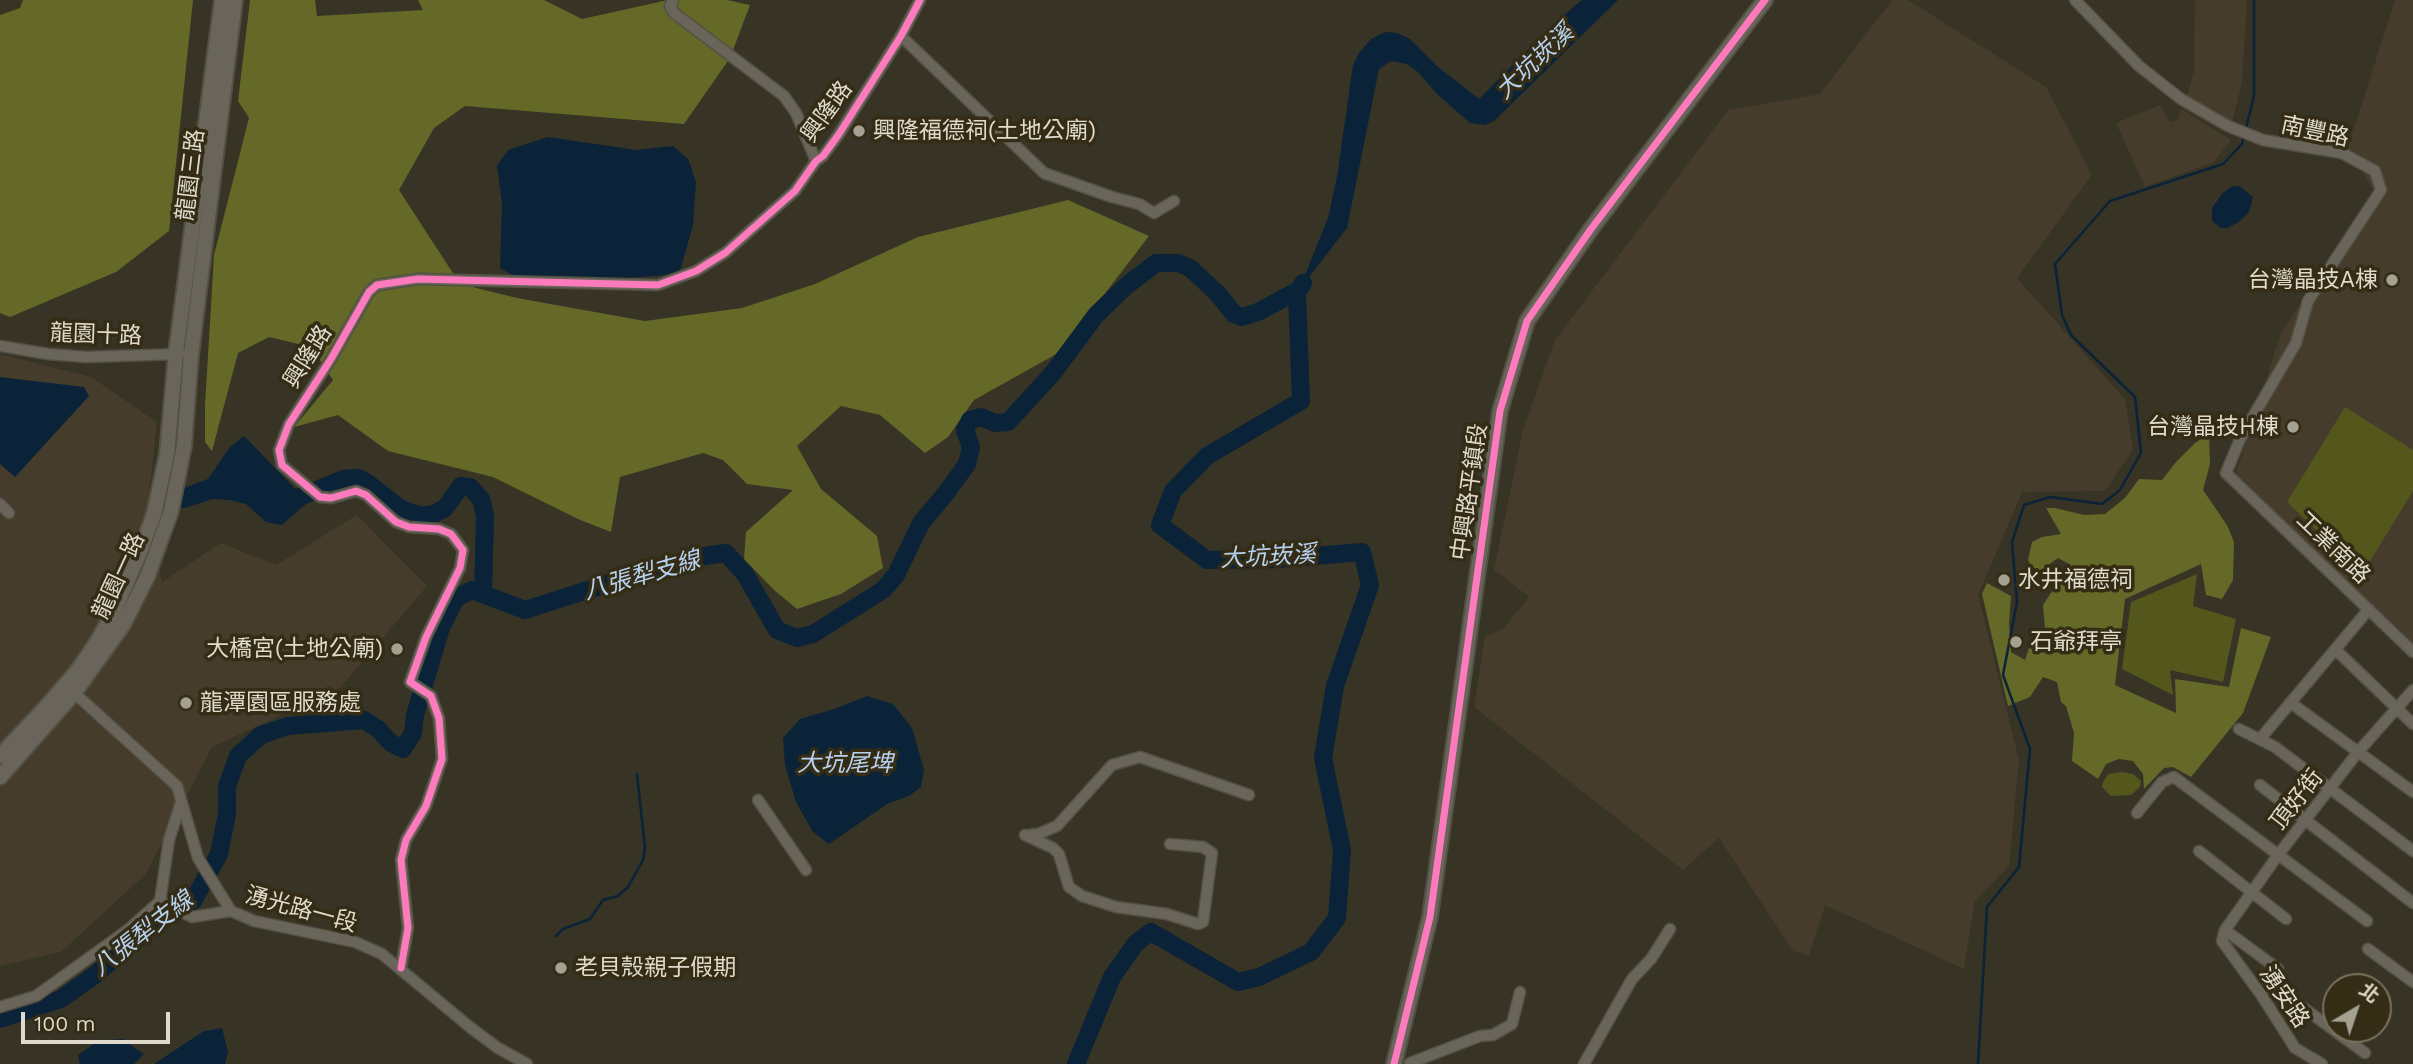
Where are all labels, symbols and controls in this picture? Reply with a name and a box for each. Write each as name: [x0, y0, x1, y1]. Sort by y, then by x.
water label: 大坑崁溪: [1490, 19, 1580, 105]
street label: 興隆路: [796, 76, 858, 148]
street label: 南豐路: [2278, 111, 2352, 153]
place label: 興隆福德祠(土地公廟): [873, 117, 1096, 145]
marker: 興隆福德祠(土地公廟): [851, 123, 867, 139]
street label: 龍園三路: [172, 128, 210, 222]
place label: 台灣晶技A棟: [2248, 266, 2378, 294]
marker: 台灣晶技A棟: [2384, 272, 2400, 288]
street label: 龍園十路: [50, 320, 142, 350]
street label: 興隆路: [278, 320, 338, 394]
place label: 台灣晶技H棟: [2147, 413, 2279, 441]
marker: 台灣晶技H棟: [2285, 419, 2301, 435]
street label: 中興路平鎮段: [1447, 422, 1493, 562]
street label: 工業南路: [2290, 506, 2376, 590]
street label: 龍園一路: [87, 528, 151, 624]
water label: 大坑崁溪: [1219, 540, 1317, 574]
water label: 八張犁支線: [580, 546, 704, 606]
place label: 水井福德祠: [2018, 566, 2133, 594]
marker: 水井福德祠: [1996, 572, 2012, 588]
place label: 石爺拜亭: [2030, 628, 2122, 656]
marker: 石爺拜亭: [2008, 634, 2024, 650]
place label: 大橋宮(土地公廟): [206, 635, 383, 663]
marker: 大橋宮(土地公廟): [389, 641, 405, 657]
place label: 龍潭園區服務處: [200, 689, 361, 717]
marker: 龍潭園區服務處: [178, 695, 194, 711]
water label: 大坑尾埤: [797, 750, 893, 778]
street label: 頂好街: [2265, 764, 2329, 836]
street label: 湧光路一段: [242, 882, 360, 938]
water label: 八張犁支線: [87, 886, 199, 982]
place label: 老貝殼親子假期: [575, 954, 736, 982]
marker: 老貝殼親子假期: [553, 960, 569, 976]
street label: 湧安路: [2253, 961, 2315, 1033]
north arrow: [2322, 973, 2392, 1043]
text: 北: [2355, 978, 2384, 1008]
scale bar: [24, 998, 173, 1042]
text: 100 m: [34, 1011, 96, 1036]

